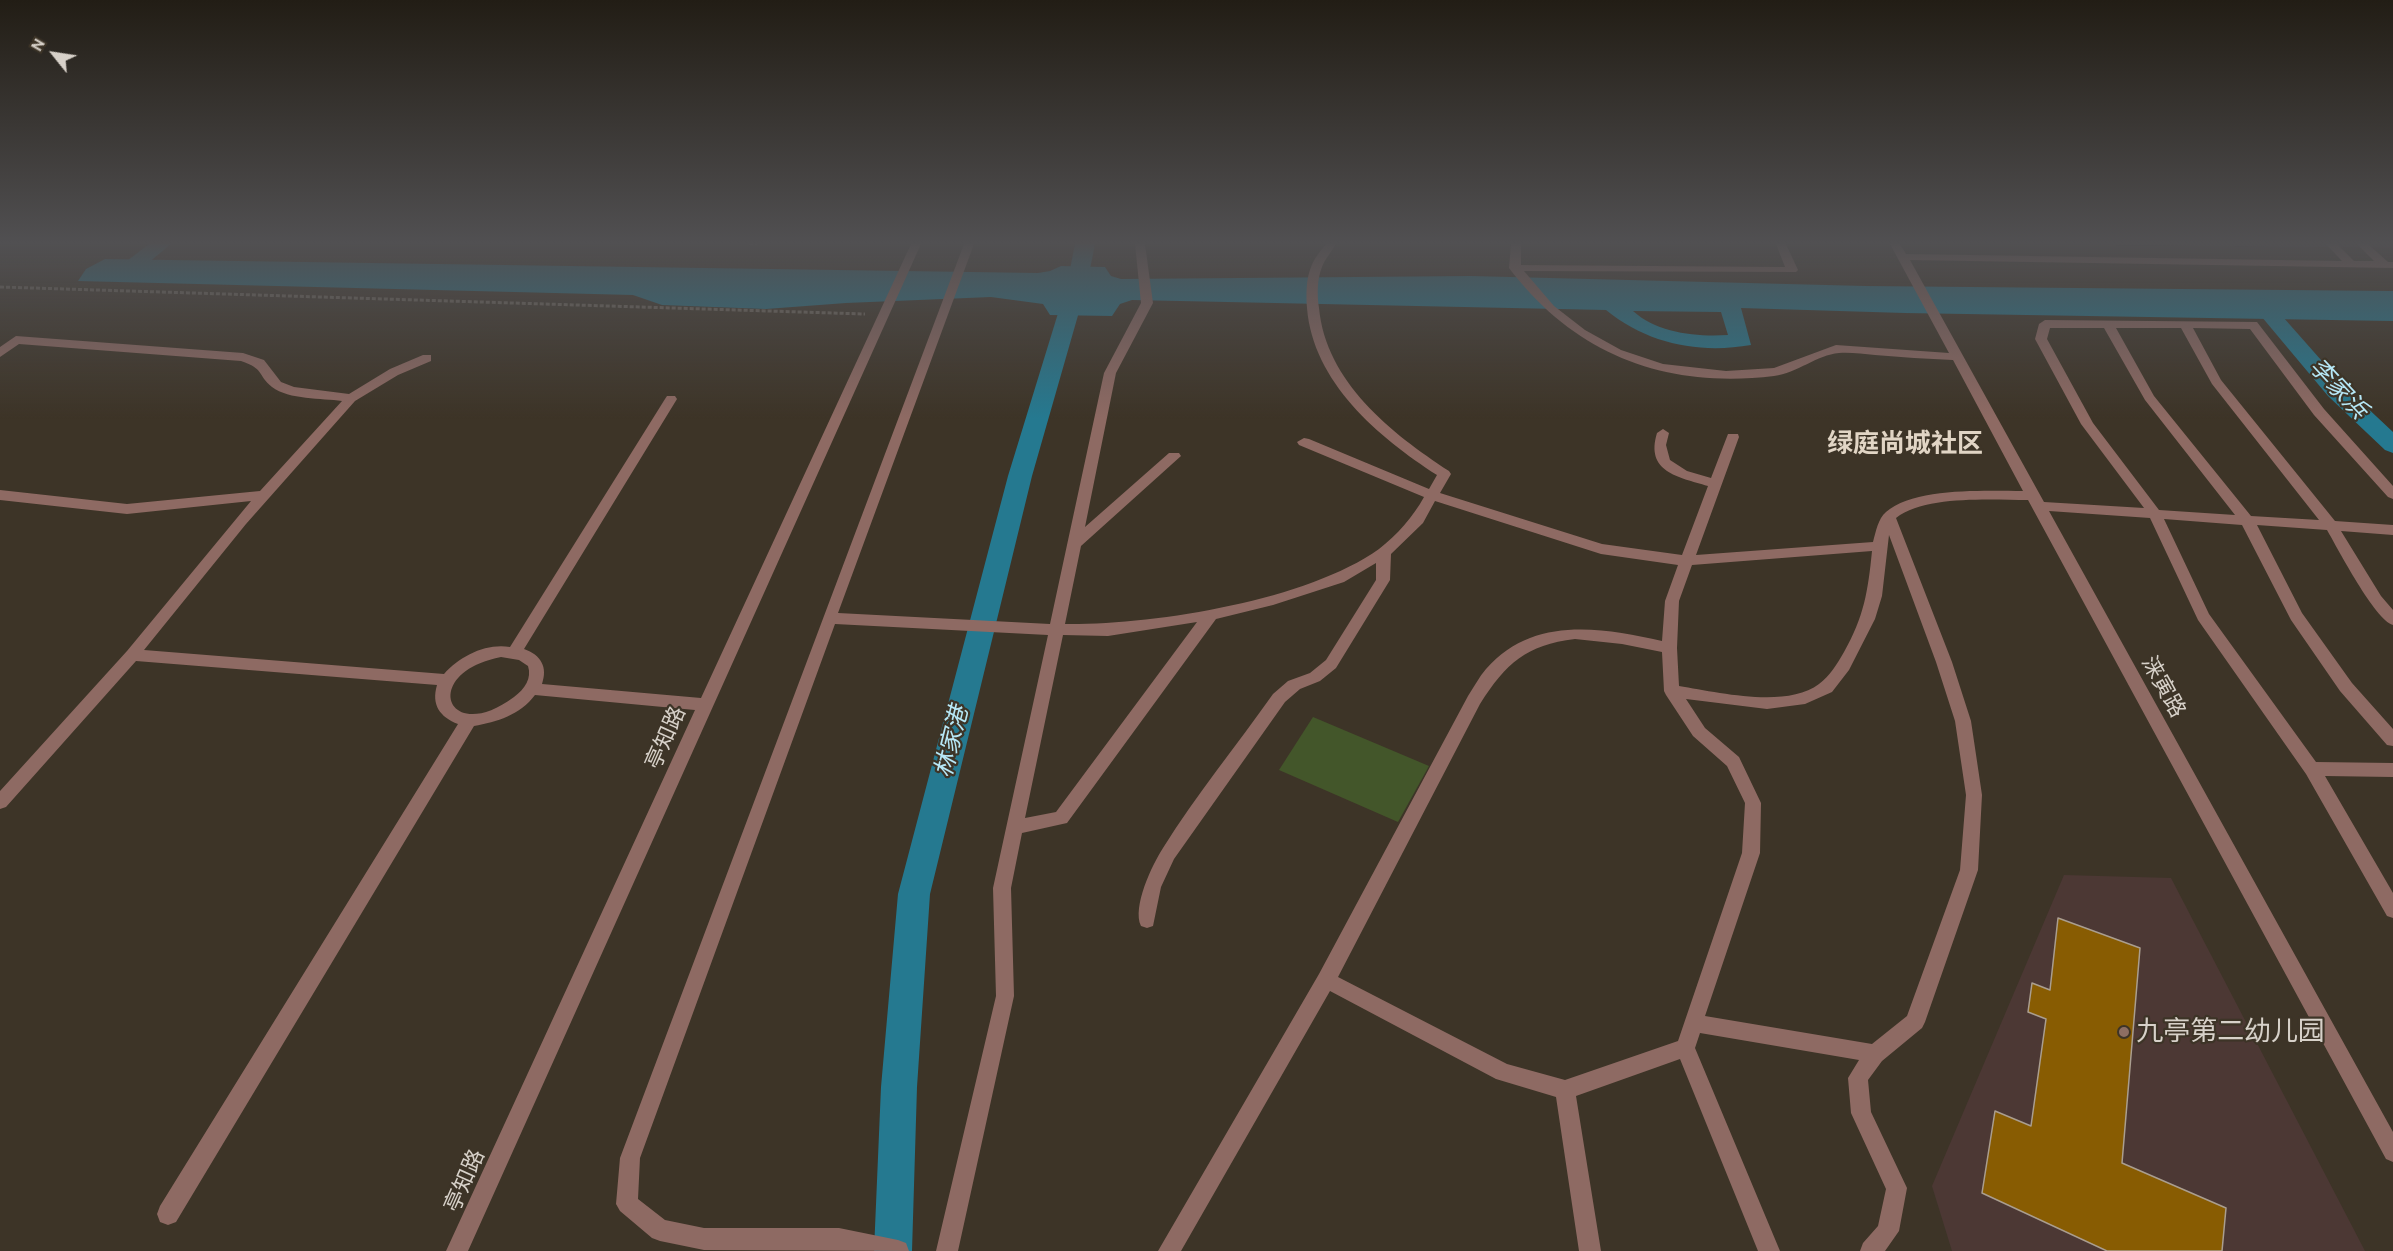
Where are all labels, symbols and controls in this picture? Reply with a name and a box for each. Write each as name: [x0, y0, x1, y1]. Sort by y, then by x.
north arrow: [24, 24, 84, 84]
text: N: [27, 35, 49, 54]
water label: 李家浜: [2303, 353, 2373, 425]
district label: 绿庭尚城社区: [1827, 428, 1983, 460]
street label: 涞寅路: [2135, 652, 2191, 722]
street label: 亭知路: [641, 702, 691, 774]
water label: 林家港: [929, 704, 975, 780]
place label: 九亭第二幼儿园: [2136, 1016, 2325, 1048]
marker: 九亭第二幼儿园: [2117, 1025, 2131, 1039]
street label: 亭知路: [440, 1145, 490, 1217]

